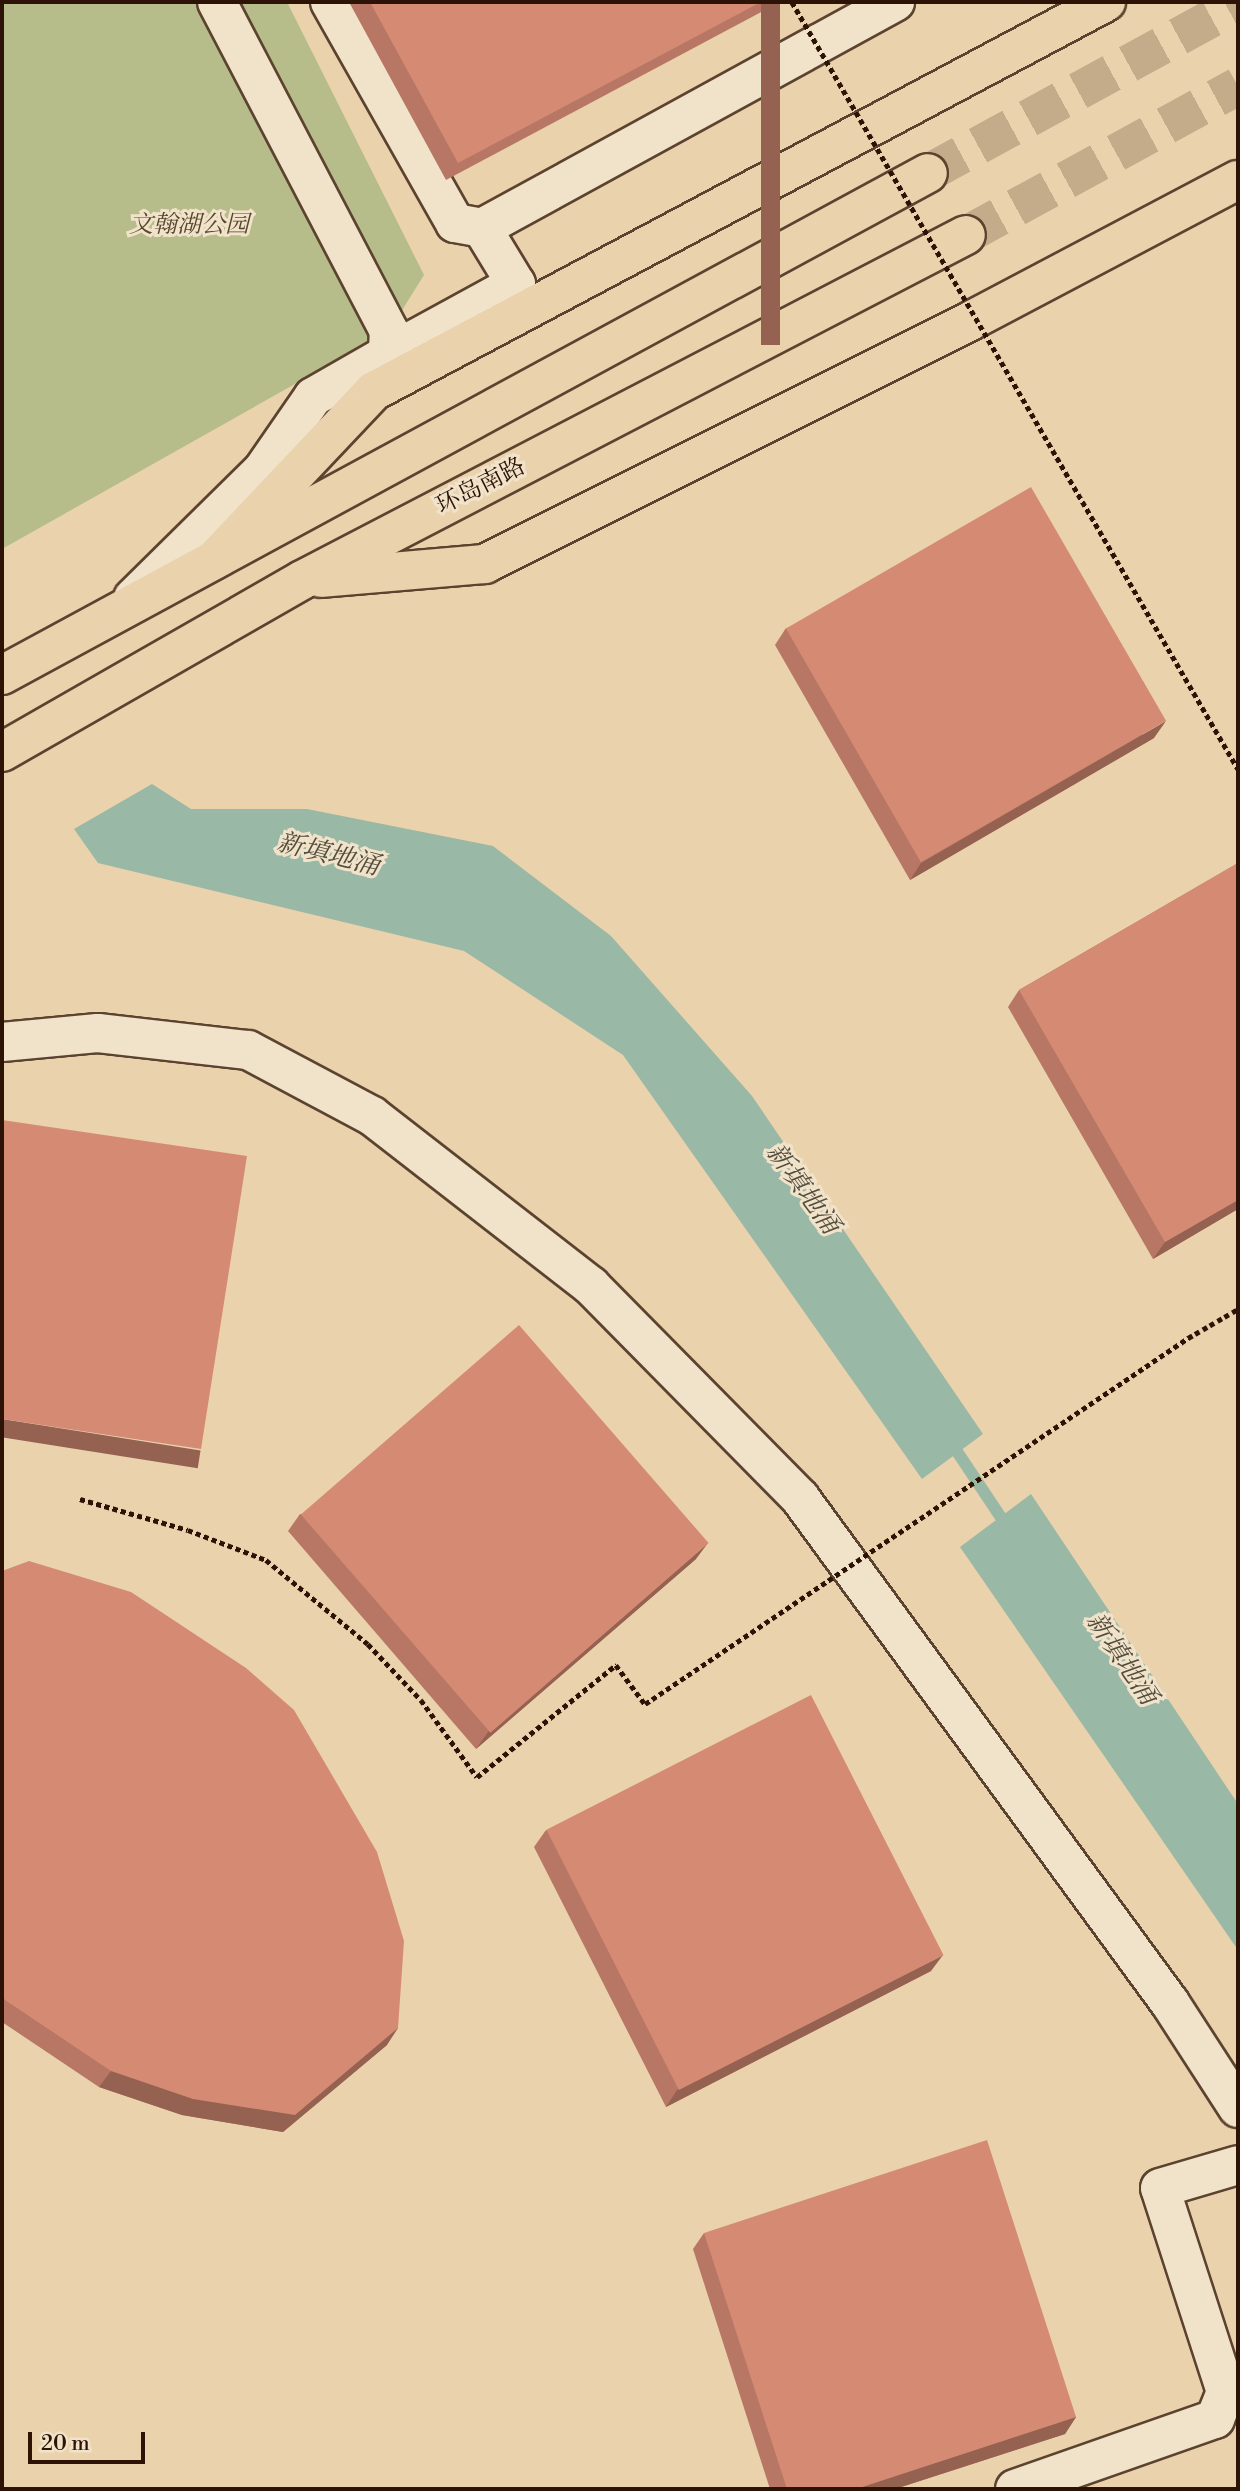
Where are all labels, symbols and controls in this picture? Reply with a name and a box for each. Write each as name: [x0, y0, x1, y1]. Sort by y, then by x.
park label: 文翰湖公园: [129, 212, 249, 240]
street label: 环岛南路: [432, 452, 530, 522]
water label: 新填地涌: [274, 827, 382, 883]
water label: 新填地涌: [759, 1138, 845, 1240]
water label: 新填地涌: [1079, 1607, 1163, 1711]
scale bar: [32, 2418, 149, 2462]
text: 20 m: [41, 2431, 90, 2457]

